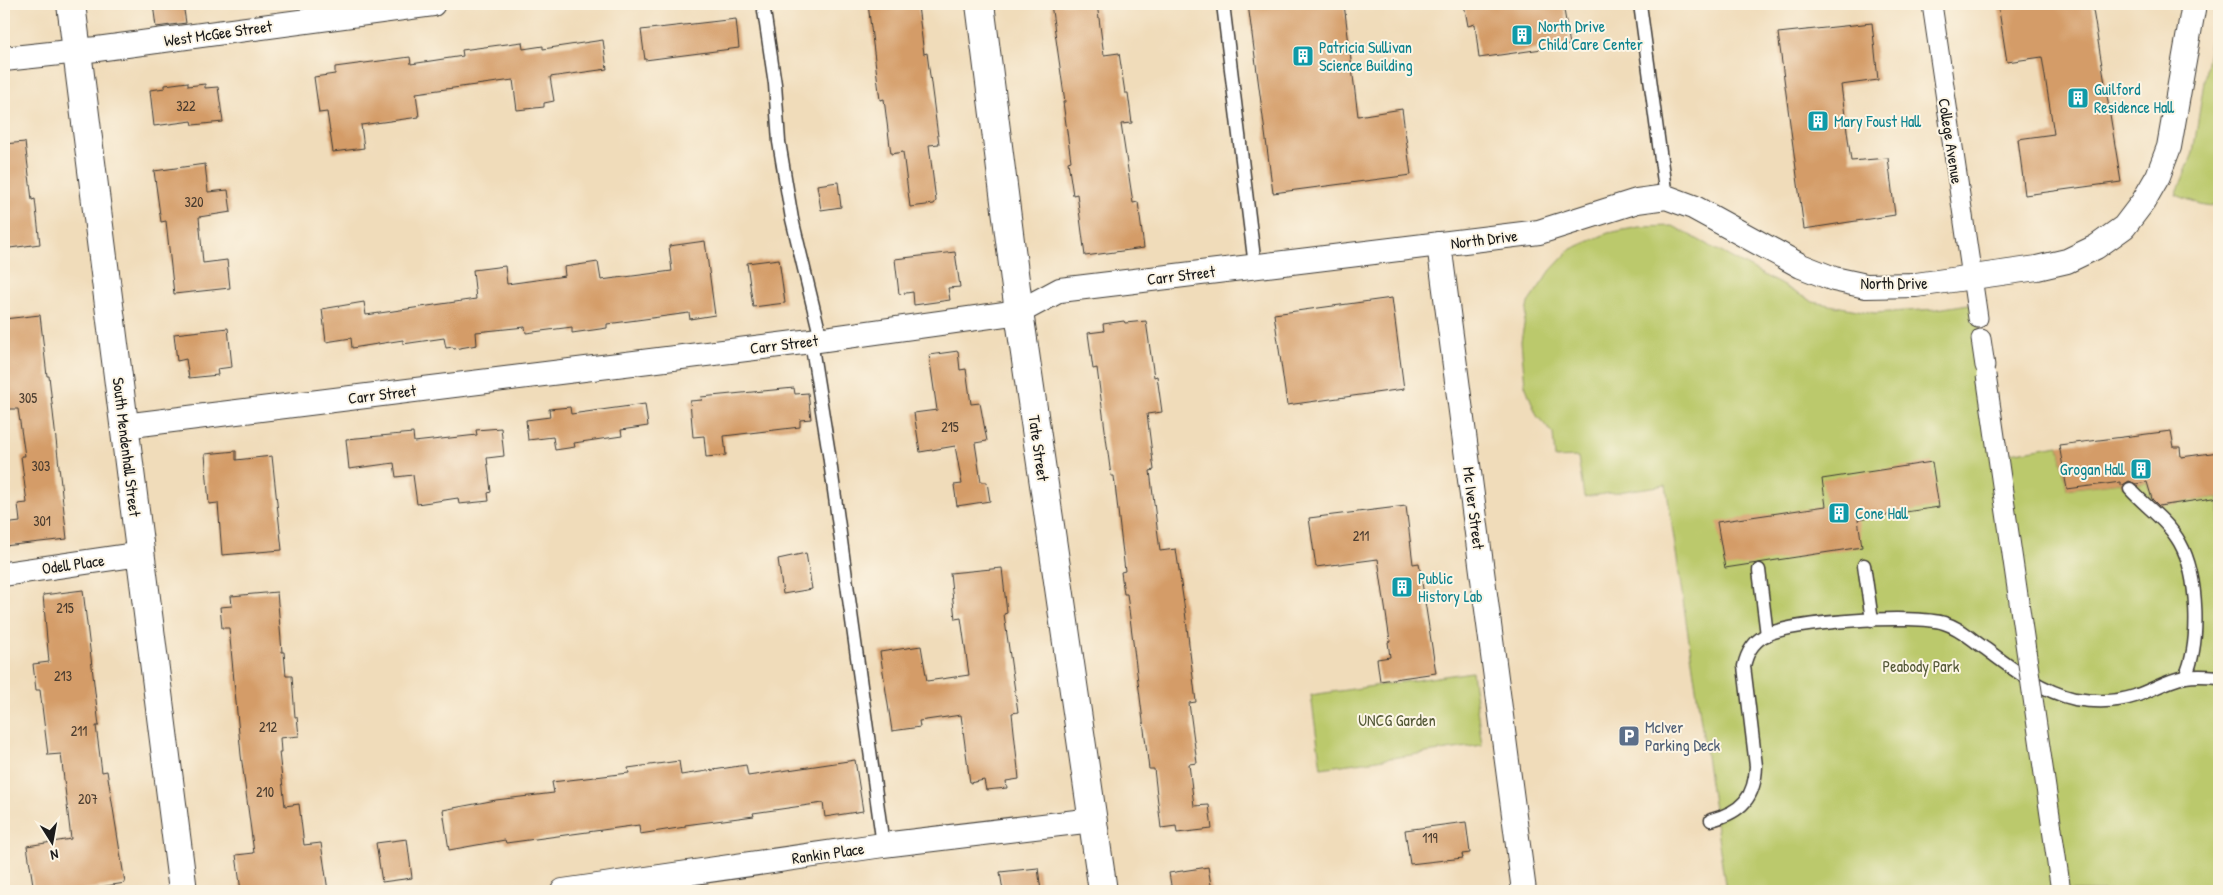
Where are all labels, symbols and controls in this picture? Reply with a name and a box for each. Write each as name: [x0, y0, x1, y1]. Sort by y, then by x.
street label: West McGee Street: [163, 14, 274, 51]
place label: North Drive Child Care Center: [1538, 15, 1643, 55]
building icon: North Drive Child Care Center: [1510, 23, 1534, 47]
place label: Patricia Sullivan Science Building: [1319, 36, 1413, 76]
building icon: Patricia Sullivan Science Building: [1291, 44, 1315, 68]
place label: Guilford Residence Hall: [2094, 78, 2174, 118]
building icon: Guilford Residence Hall: [2066, 86, 2090, 110]
house number: 322: [176, 96, 196, 115]
street label: College Avenue: [1933, 97, 1969, 186]
building icon: Mary Foust Hall: [1806, 109, 1830, 133]
place label: Mary Foust Hall: [1834, 110, 1921, 132]
house number: 320: [184, 192, 204, 211]
street label: North Drive: [1449, 224, 1519, 254]
street label: Carr Street: [1146, 260, 1217, 290]
street label: North Drive: [1860, 272, 1928, 294]
street label: Carr Street: [749, 329, 820, 359]
street label: South Mendenhall Street: [108, 376, 147, 518]
street label: Carr Street: [347, 379, 418, 409]
house number: 305: [19, 388, 37, 407]
street label: Tate Street: [1023, 414, 1055, 483]
house number: 215: [941, 417, 959, 436]
house number: 303: [32, 456, 50, 475]
building icon: Grogan Hall: [2129, 457, 2153, 481]
place label: Grogan Hall: [2060, 458, 2125, 480]
street label: Mc Iver Street: [1458, 465, 1490, 551]
building icon: Cone Hall: [1827, 501, 1851, 525]
place label: Cone Hall: [1855, 502, 1908, 524]
house number: 301: [33, 511, 51, 530]
house number: 211: [1353, 526, 1369, 545]
street label: Odell Place: [40, 549, 106, 579]
place label: Public History Lab: [1418, 567, 1483, 607]
building icon: Public History Lab: [1390, 575, 1414, 599]
house number: 215: [56, 598, 74, 617]
park label: Peabody Park: [1883, 655, 1960, 677]
house number: 213: [54, 666, 72, 685]
park label: UNCG Garden: [1358, 709, 1436, 731]
place label: McIver Parking Deck: [1645, 716, 1721, 756]
house number: 212: [259, 717, 278, 736]
house number: 211: [71, 721, 87, 740]
parking icon: McIver Parking Deck: [1617, 724, 1641, 748]
house number: 210: [256, 782, 274, 801]
house number: 207: [78, 789, 98, 808]
north arrow: [28, 818, 78, 868]
house number: 119: [1422, 828, 1438, 847]
street label: Rankin Place: [790, 837, 866, 869]
text: N: [49, 845, 60, 865]

